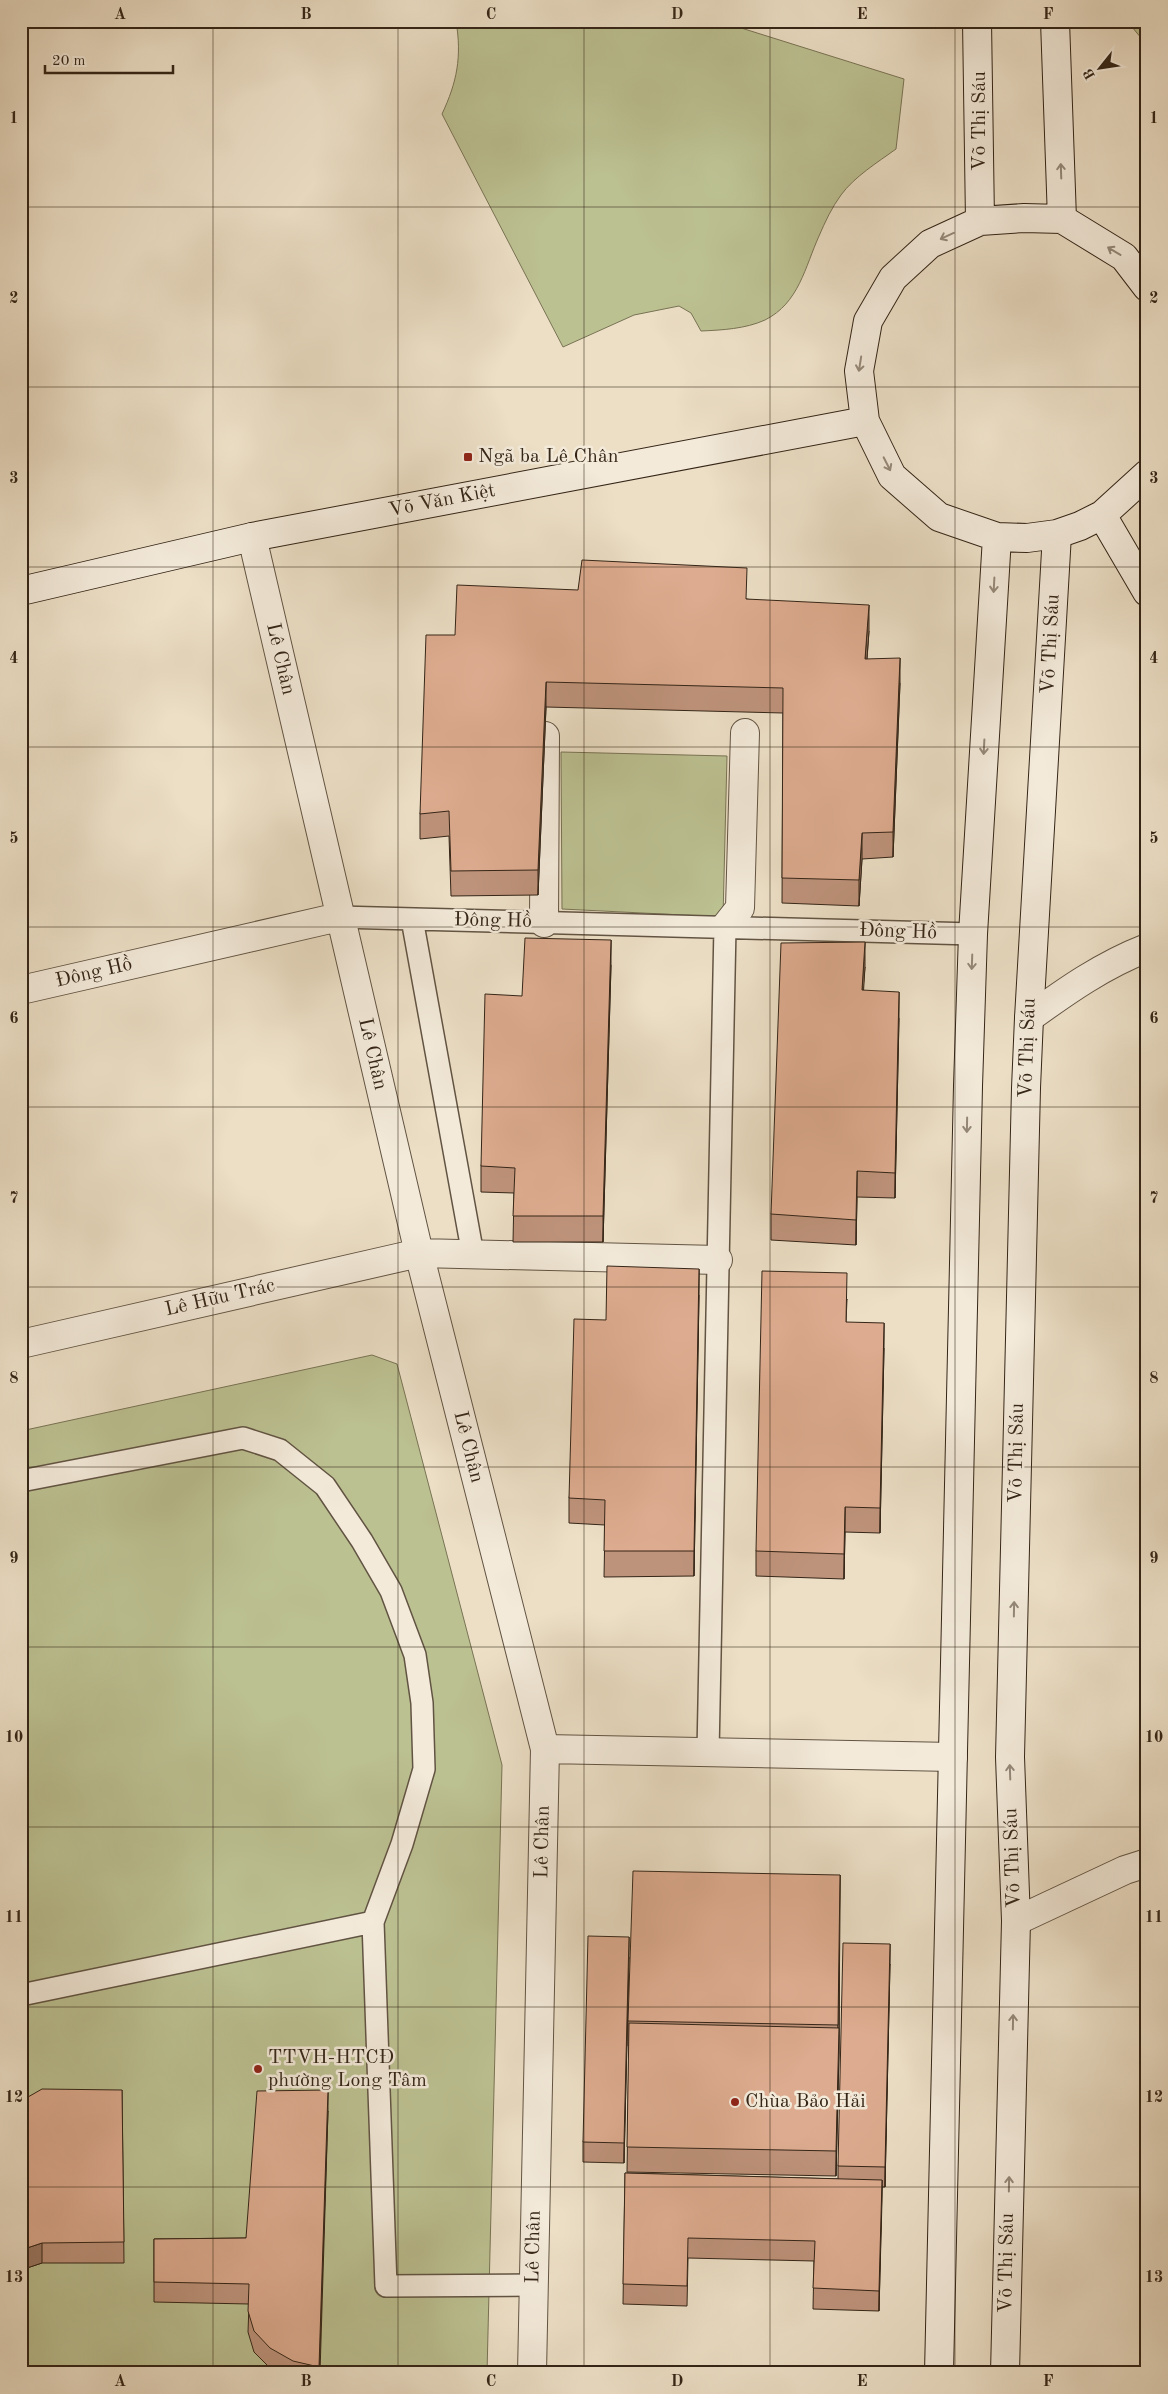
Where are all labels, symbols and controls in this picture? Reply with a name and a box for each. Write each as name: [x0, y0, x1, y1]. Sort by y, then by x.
text: A: [114, 7, 126, 23]
text: B: [300, 7, 312, 23]
text: C: [486, 7, 496, 23]
text: D: [671, 7, 683, 23]
text: E: [856, 7, 868, 23]
text: F: [1043, 7, 1054, 23]
scale bar: [45, 42, 172, 74]
north arrow: [1076, 42, 1126, 92]
text: 20 m: [52, 54, 86, 69]
text: B: [1081, 66, 1098, 82]
street label: Võ Thị Sáu: [970, 71, 990, 171]
text: 1: [9, 111, 19, 127]
text: 1: [1149, 111, 1159, 127]
one-way arrow: [1056, 163, 1066, 179]
one-way arrow: [940, 232, 955, 241]
one-way arrow: [1108, 246, 1122, 256]
text: 2: [9, 291, 19, 307]
text: 2: [1149, 291, 1159, 307]
one-way arrow: [855, 356, 865, 372]
place label: Ngã ba Lê Chân: [478, 447, 619, 467]
marker: Ngã ba Lê Chân: [462, 451, 474, 463]
one-way arrow: [882, 457, 892, 472]
text: 3: [9, 471, 19, 487]
text: 3: [1149, 471, 1159, 487]
street label: Võ Văn Kiệt: [387, 481, 497, 521]
one-way arrow: [989, 577, 998, 593]
street label: Võ Thị Sáu: [1038, 593, 1064, 695]
street label: Lê Chân: [262, 621, 298, 697]
text: 4: [9, 651, 19, 667]
text: 4: [1149, 651, 1159, 667]
one-way arrow: [979, 739, 989, 755]
text: 5: [9, 831, 19, 847]
text: 5: [1149, 831, 1159, 847]
street label: Đông Hồ: [454, 908, 532, 932]
street label: Đông Hồ: [859, 919, 937, 943]
street label: Đông Hồ: [53, 953, 134, 992]
one-way arrow: [967, 954, 977, 970]
street label: Võ Thị Sáu: [1016, 997, 1040, 1098]
text: 6: [9, 1011, 19, 1027]
text: 6: [1149, 1011, 1159, 1027]
street label: Lê Chân: [354, 1016, 390, 1092]
one-way arrow: [962, 1116, 972, 1132]
text: 7: [9, 1191, 19, 1207]
text: 7: [1149, 1191, 1159, 1207]
street label: Lê Hữu Trác: [163, 1276, 277, 1320]
text: 8: [9, 1371, 19, 1387]
text: 8: [1149, 1371, 1159, 1387]
street label: Võ Thị Sáu: [1006, 1402, 1028, 1503]
street label: Lê Chân: [449, 1409, 487, 1485]
text: 9: [9, 1551, 19, 1567]
text: 9: [1149, 1551, 1159, 1567]
one-way arrow: [1009, 1602, 1018, 1618]
text: 10: [5, 1730, 23, 1746]
text: 10: [1145, 1730, 1163, 1746]
one-way arrow: [1006, 1764, 1015, 1780]
street label: Lê Chân: [532, 1805, 554, 1879]
street label: Võ Thị Sáu: [1001, 1807, 1025, 1908]
text: 11: [5, 1910, 23, 1926]
text: 11: [1145, 1910, 1163, 1926]
one-way arrow: [1008, 2014, 1018, 2030]
place label: TTVH-HTCĐ phường Long Tâm: [268, 2048, 427, 2091]
marker: TTVH-HTCĐ phường Long Tâm: [252, 2063, 264, 2075]
text: 12: [5, 2090, 23, 2106]
text: 12: [1145, 2090, 1163, 2106]
place label: Chùa Bảo Hải: [745, 2092, 866, 2112]
marker: Chùa Bảo Hải: [729, 2096, 741, 2108]
one-way arrow: [1004, 2176, 1014, 2192]
street label: Lê Chân: [523, 2210, 545, 2284]
street label: Võ Thị Sáu: [996, 2212, 1018, 2313]
text: 13: [5, 2270, 23, 2286]
text: 13: [1145, 2270, 1163, 2286]
text: A: [114, 2374, 126, 2390]
text: B: [300, 2374, 312, 2390]
text: C: [486, 2374, 496, 2390]
text: D: [671, 2374, 683, 2390]
text: E: [856, 2374, 868, 2390]
text: F: [1043, 2374, 1054, 2390]

